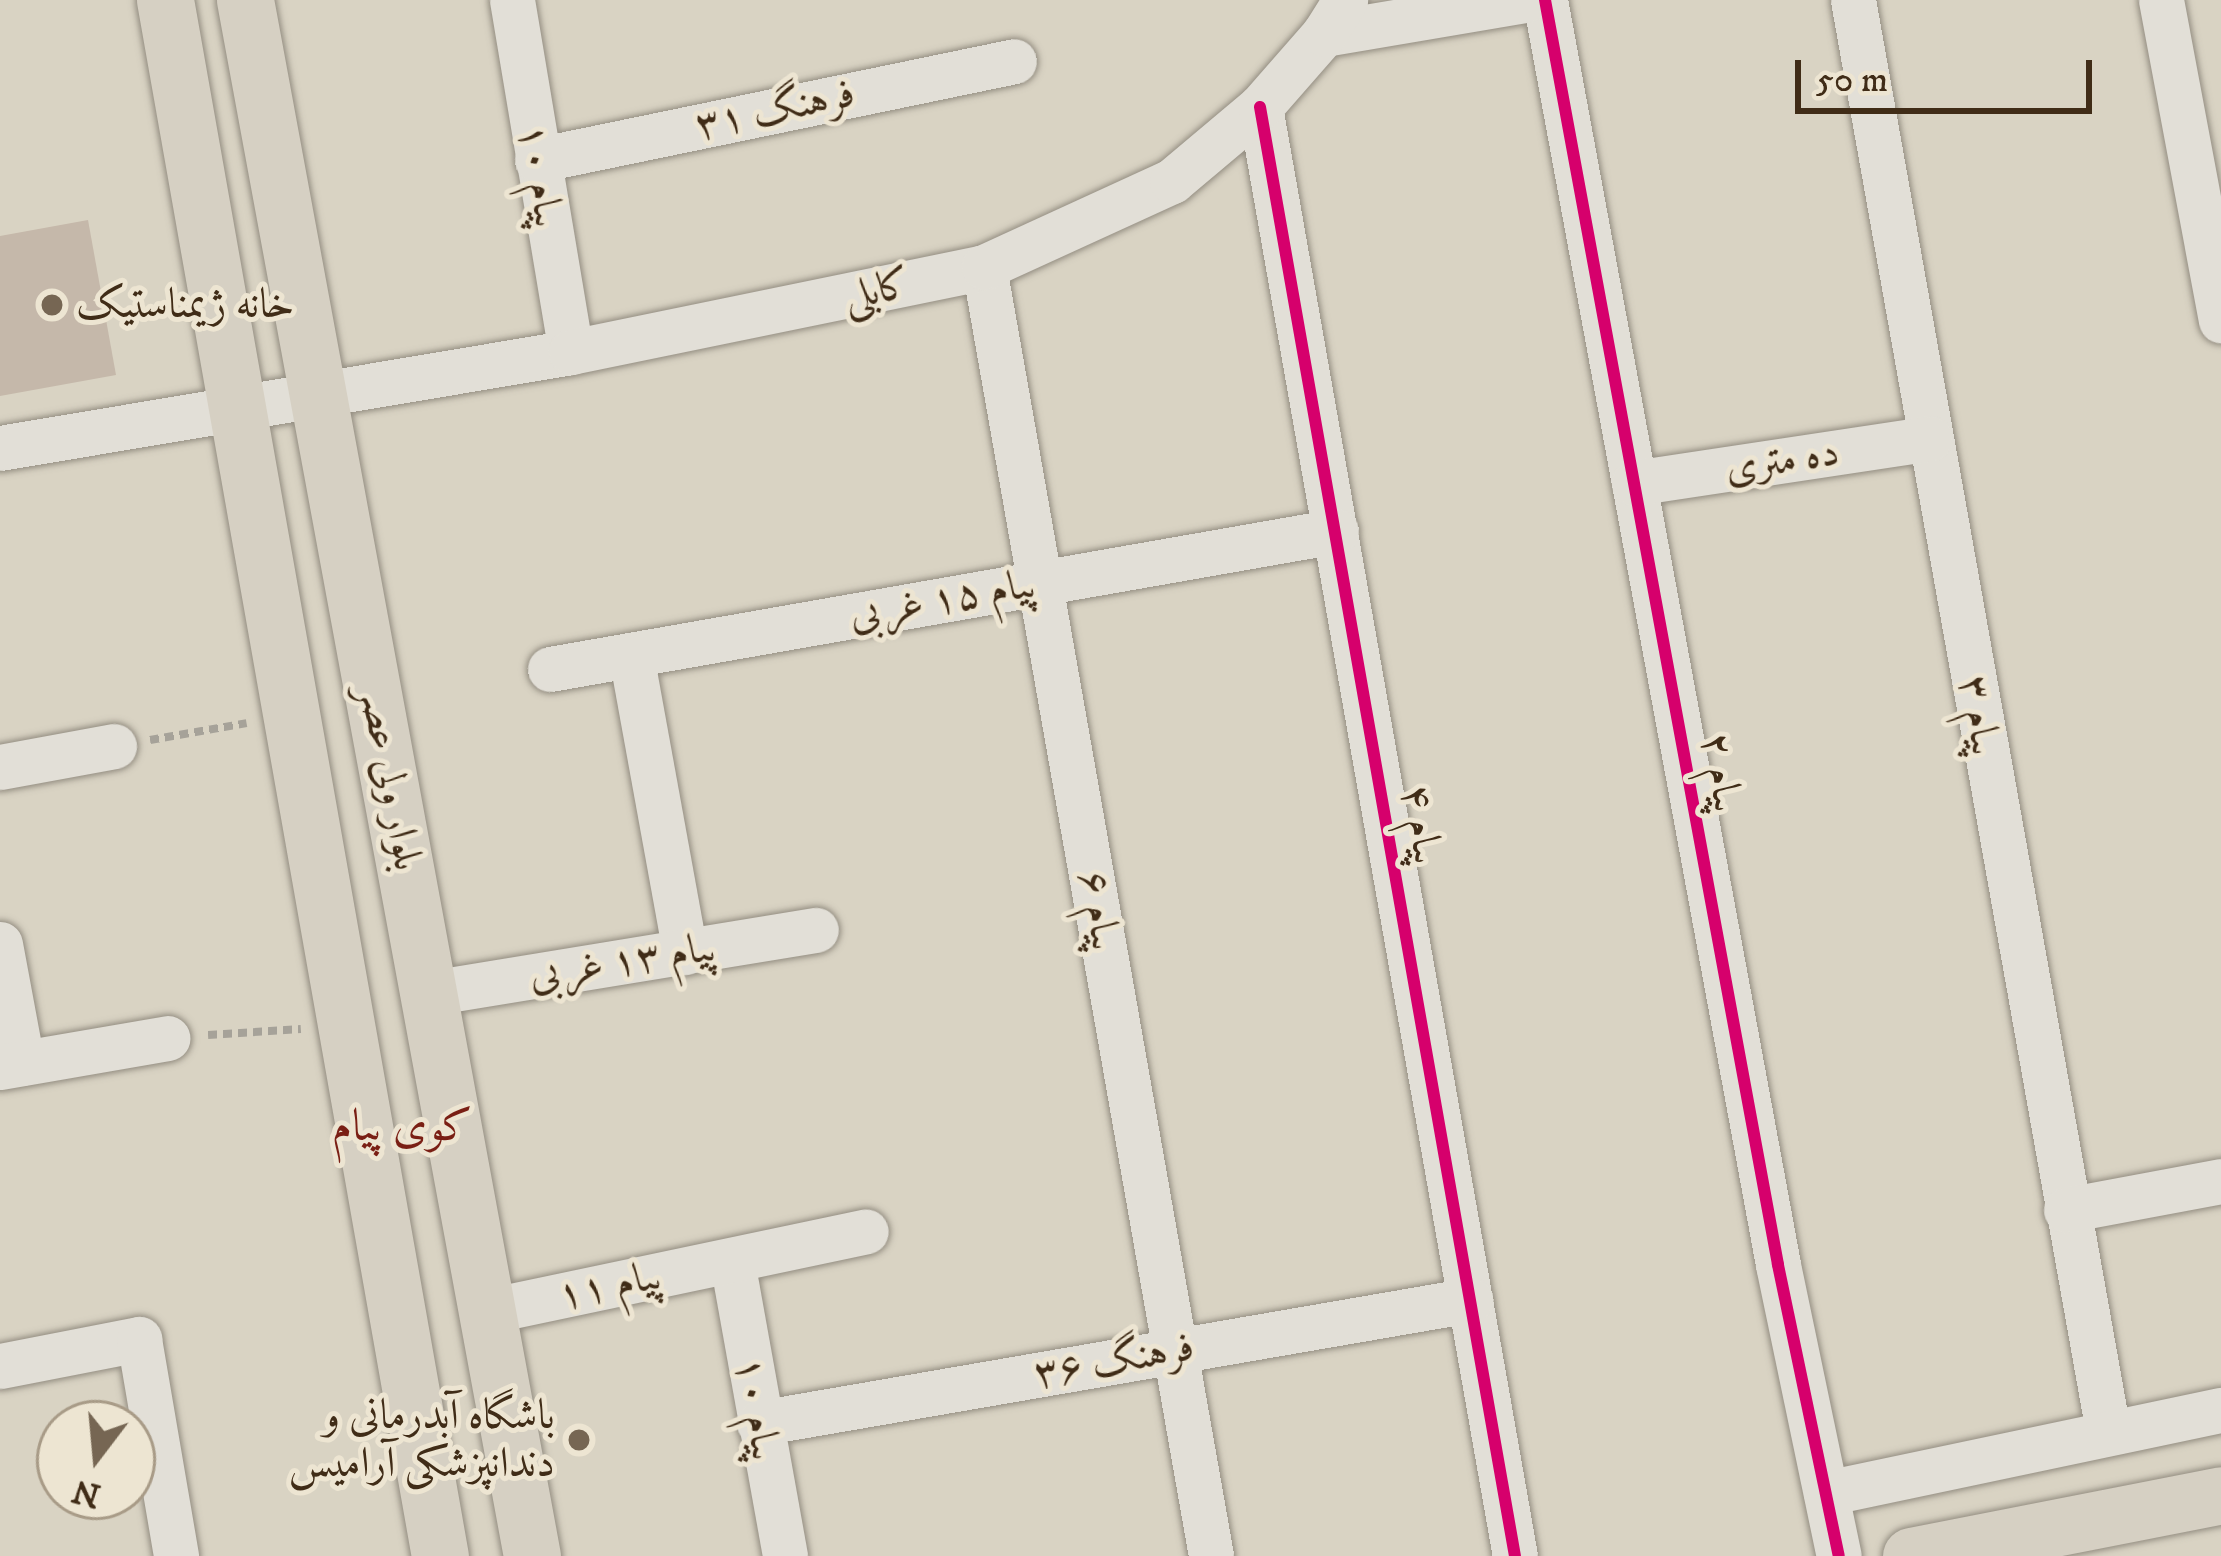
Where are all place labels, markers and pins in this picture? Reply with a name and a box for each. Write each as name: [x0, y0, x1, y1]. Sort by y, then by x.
place label: خانه ژیمناستیک: [76, 280, 294, 330]
marker: خانه ژیمناستیک: [39, 292, 65, 318]
place label: باشگاه آبدرمانی و دندانپزشکی آرامیس: [289, 1391, 555, 1490]
marker: باشگاه آبدرمانی و دندانپزشکی آرامیس: [566, 1427, 592, 1453]

